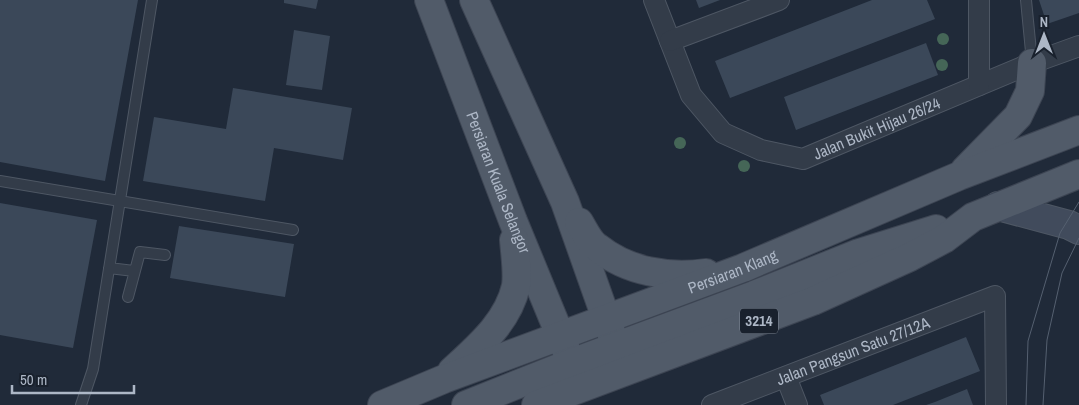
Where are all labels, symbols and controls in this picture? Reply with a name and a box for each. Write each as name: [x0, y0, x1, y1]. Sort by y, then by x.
north arrow: [1019, 10, 1069, 60]
text: N: [1040, 13, 1048, 31]
street label: Jalan Bukit Hijau 26/24: [810, 92, 943, 165]
street label: Persiaran Kuala Selangor: [461, 108, 536, 257]
street label: Persiaran Klang: [685, 244, 781, 299]
road number: 3214: [740, 308, 778, 334]
street label: Jalan Pangsun Satu 27/12A: [773, 311, 933, 390]
scale bar: [12, 362, 135, 394]
text: 50 m: [20, 369, 47, 390]

